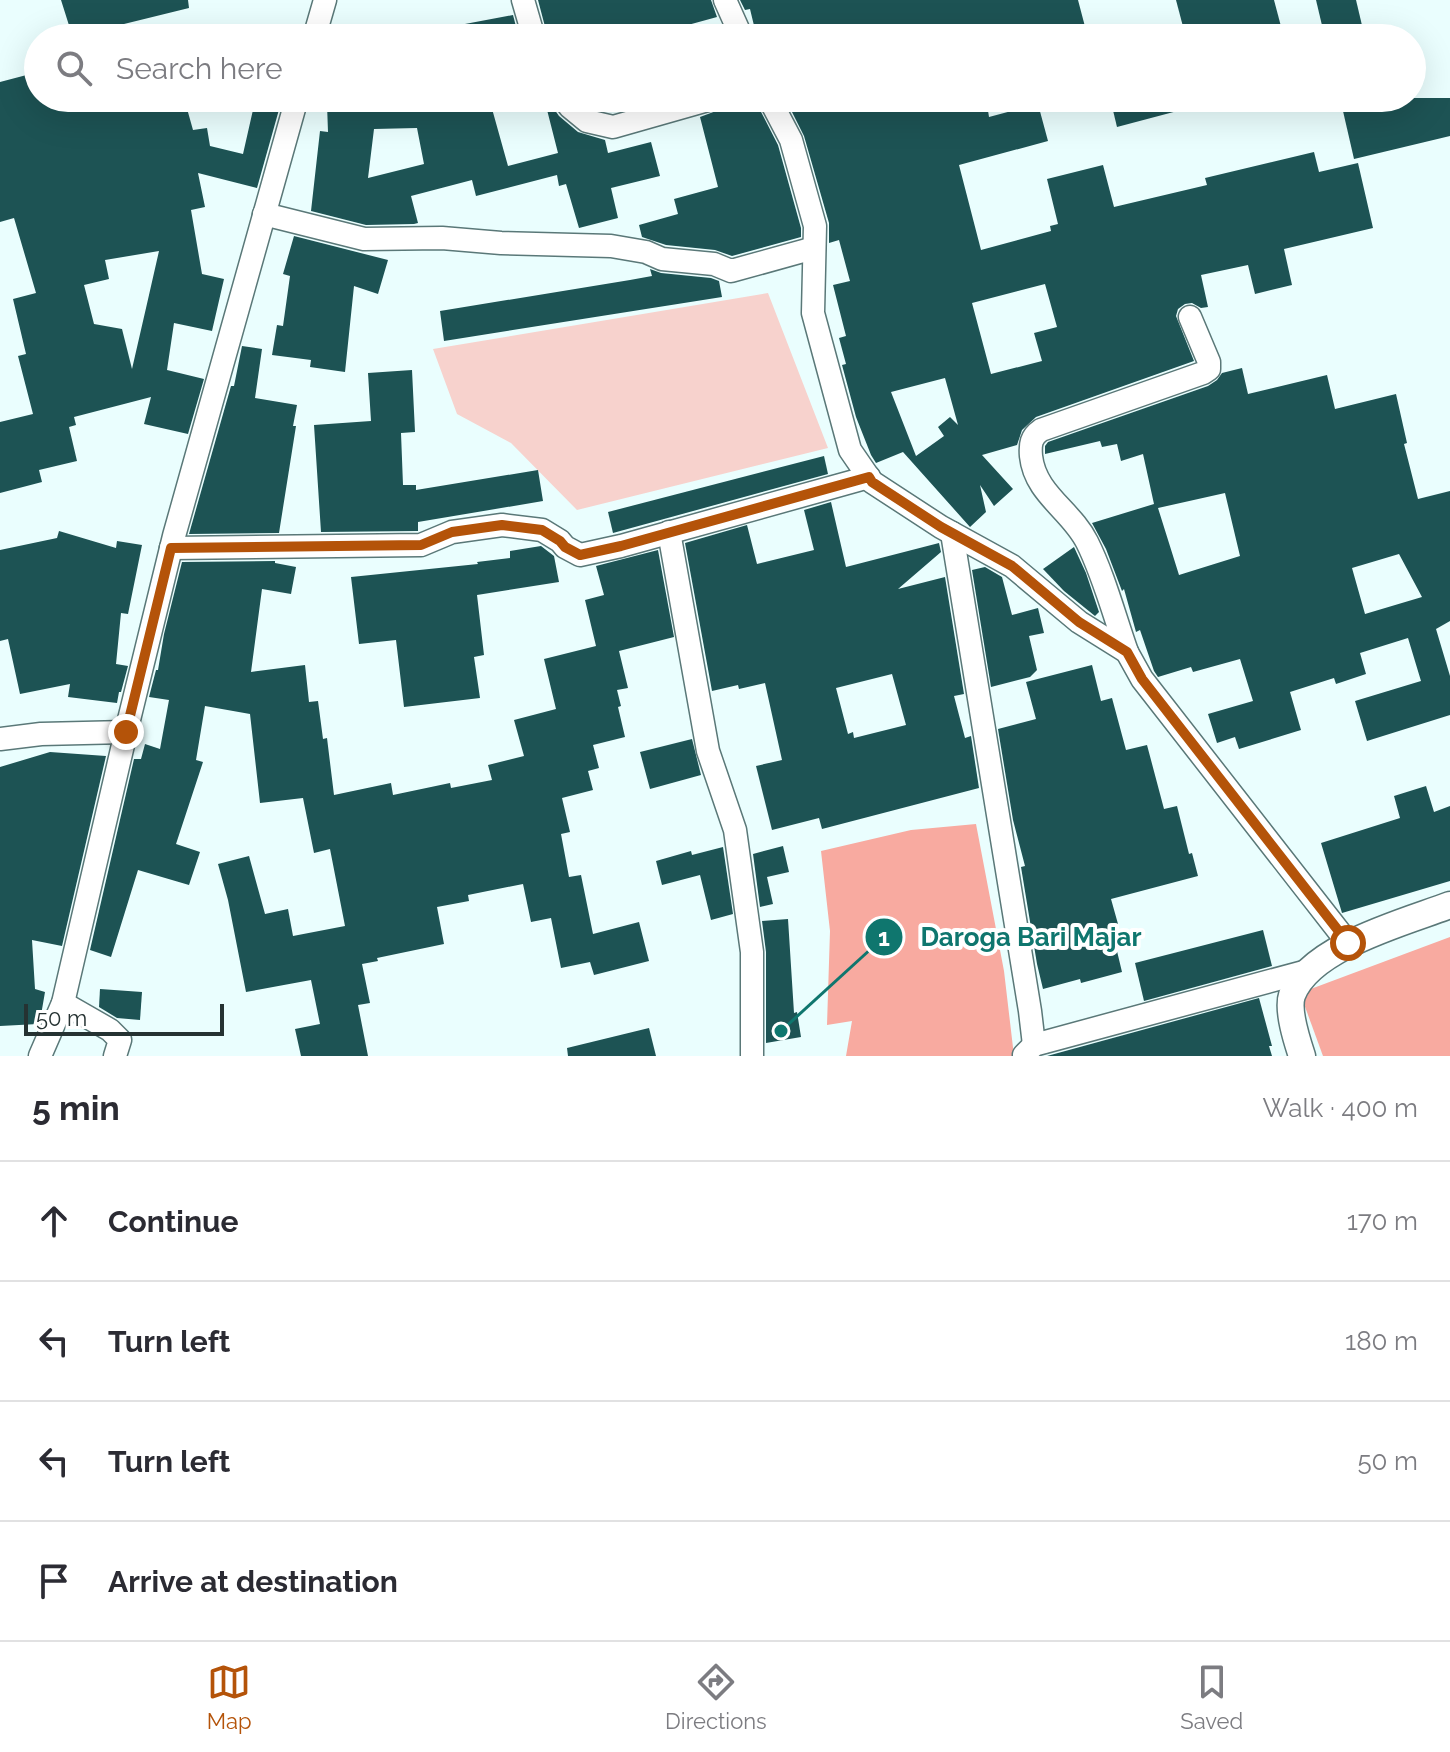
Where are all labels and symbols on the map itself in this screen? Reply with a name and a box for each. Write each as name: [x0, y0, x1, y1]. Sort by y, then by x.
route end: [108, 714, 144, 750]
callout: Daroga Bari Majar: [864, 912, 1157, 962]
text: Daroga Bari Majar: [920, 922, 1142, 952]
text: 1: [878, 923, 890, 952]
route start: [1330, 925, 1366, 961]
scale bar: [24, 1000, 224, 1036]

